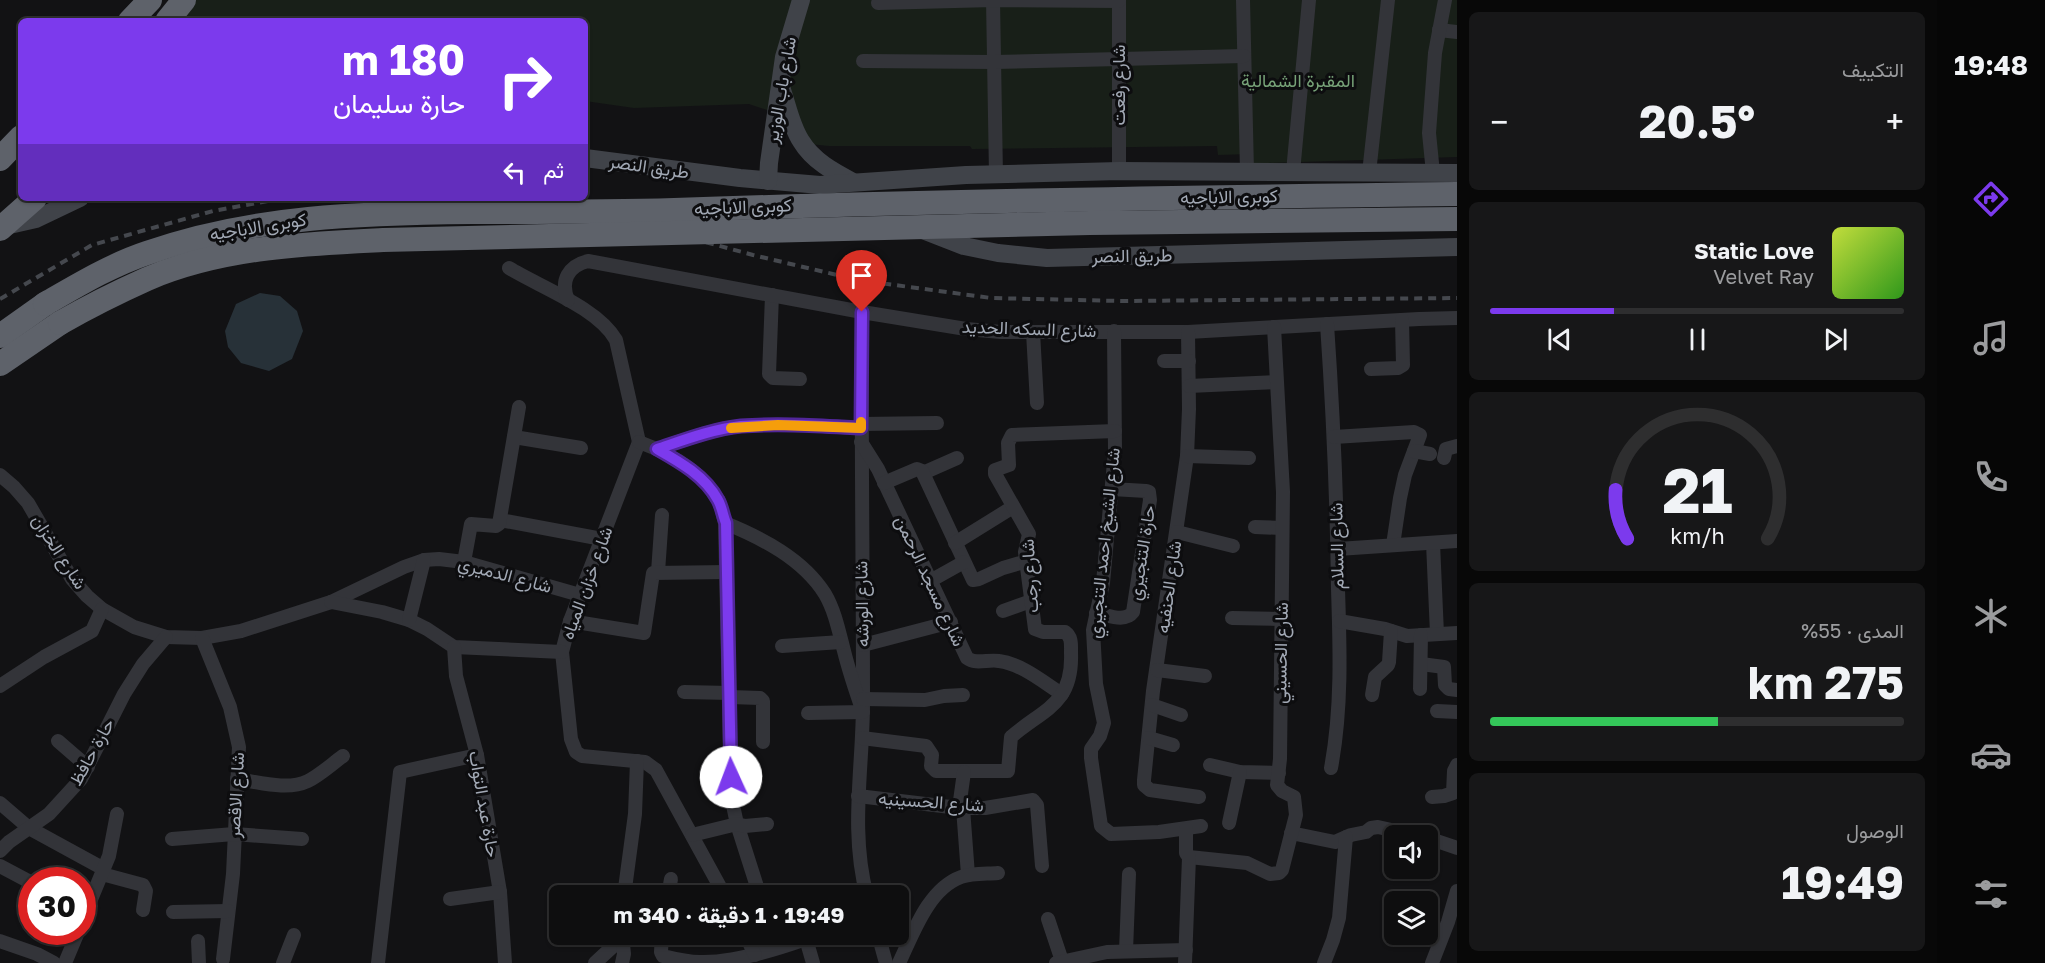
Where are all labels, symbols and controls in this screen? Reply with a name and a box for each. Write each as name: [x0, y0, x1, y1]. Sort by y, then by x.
text: 180 m: [342, 34, 465, 84]
street label: شارع باب الوزير: [760, 35, 802, 146]
icon: right: [486, 42, 564, 120]
street label: شارع رفعت: [1107, 45, 1131, 125]
text: 19:48: [1954, 49, 2028, 81]
text: التكييف: [1842, 57, 1904, 81]
park label: المقبرة الشمالية: [1241, 69, 1355, 92]
text: حارة سليمان: [333, 87, 465, 119]
text: 20.5°: [1639, 94, 1755, 148]
text: −: [1490, 102, 1508, 141]
text: +: [1886, 102, 1904, 141]
street label: طريق النصر: [607, 149, 691, 183]
icon: left: [498, 156, 531, 189]
text: ثم: [543, 156, 564, 183]
icon: directions: [1970, 178, 2012, 220]
street label: كوبرى الاباجيه: [1180, 184, 1278, 209]
street label: كوبرى الاباجيه: [694, 193, 792, 220]
street label: كوبرى الاباجيه: [208, 207, 308, 246]
text: Static Love: [1694, 237, 1814, 264]
street label: طريق النصر: [1091, 243, 1172, 268]
pin: [836, 250, 887, 312]
icon: arrive: [845, 259, 878, 292]
text: Velvet Ray: [1713, 264, 1814, 288]
street label: شارع السكه الحديد: [961, 315, 1097, 343]
icon: music: [1970, 317, 2012, 359]
icon: previous: [1543, 323, 1576, 356]
icon: pause: [1681, 323, 1714, 356]
icon: next: [1819, 323, 1852, 356]
street label: شارع الشيخ احمد التنجيري: [1082, 446, 1129, 640]
text: 21: [1662, 452, 1732, 527]
icon: phone: [1970, 456, 2012, 498]
street label: شارع السلام: [1324, 502, 1350, 590]
street label: حارة التنجيري: [1123, 504, 1164, 603]
street label: شارع الخزان: [26, 510, 92, 594]
street label: شارع مسجد الرحمن: [889, 512, 971, 650]
street label: شارع خزان المياه: [555, 523, 619, 643]
text: km/h: [1670, 523, 1724, 549]
street label: شارع رجب: [1015, 538, 1045, 614]
street label: شارع الحنفيه: [1151, 539, 1187, 635]
street label: شارع الدميري: [455, 551, 554, 602]
street label: شارع الورشه: [849, 561, 875, 647]
icon: climate: [1970, 595, 2012, 637]
street label: شارع الحسيني: [1268, 602, 1297, 704]
text: المدى · 55%: [1801, 618, 1904, 642]
text: 275 km: [1748, 655, 1904, 709]
street label: حارة حافظ: [64, 714, 119, 789]
icon: car: [1970, 734, 2012, 776]
position arrow: [699, 745, 763, 809]
street label: حارة عبد التواب: [464, 749, 505, 859]
street label: شارع الاقصر: [222, 752, 250, 839]
street label: شارع الحسينيه: [877, 786, 985, 818]
text: الوصول: [1846, 818, 1904, 842]
map controls: [1384, 825, 1438, 945]
button: sound: [1384, 825, 1438, 879]
text: 19:49: [1781, 855, 1904, 909]
speed limit sign: 30: [18, 867, 96, 945]
icon: filters: [1970, 873, 2012, 915]
button: layers: [1384, 891, 1438, 945]
text: 19:49 · 1 دقيقة · 340 m: [613, 901, 845, 928]

